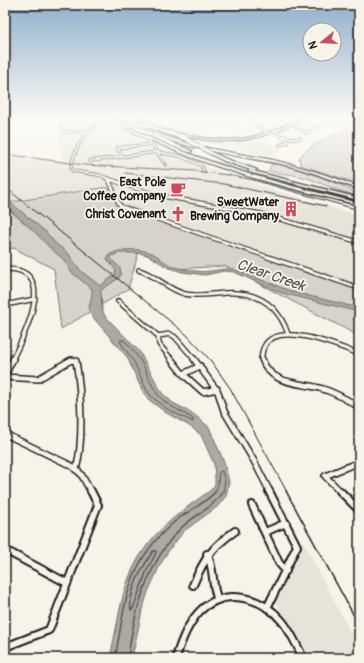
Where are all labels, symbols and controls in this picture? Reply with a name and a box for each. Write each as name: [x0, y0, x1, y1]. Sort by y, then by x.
north arrow: [302, 22, 342, 62]
text: N: [305, 39, 320, 50]
place label: East Pole Coffee Company: [83, 175, 167, 204]
cafe icon: East Pole Coffee Company: [169, 180, 187, 198]
place label: SweetWater Brewing Company: [190, 195, 280, 224]
building icon: SweetWater Brewing Company: [282, 200, 300, 218]
church icon: Christ Covenant: [169, 205, 187, 223]
place label: Christ Covenant: [85, 207, 167, 222]
water label: Clear Creek: [234, 255, 309, 297]

